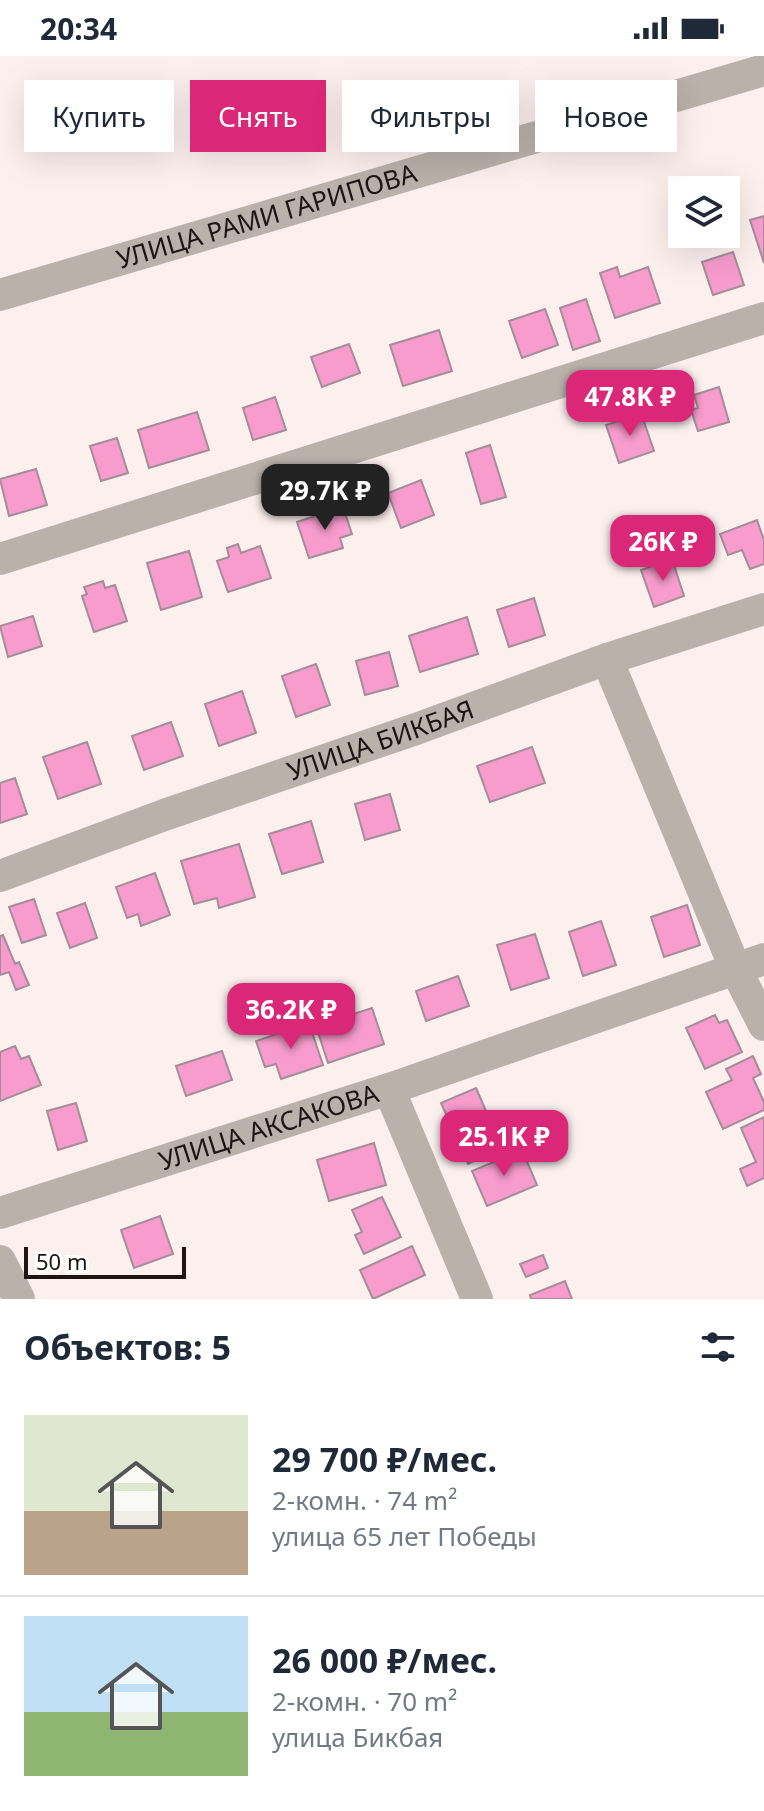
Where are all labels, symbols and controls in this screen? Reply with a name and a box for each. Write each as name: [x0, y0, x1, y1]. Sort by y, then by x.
text: 20:34: [40, 8, 117, 49]
chip: Купить: [24, 80, 174, 152]
chip: Снять: [190, 80, 326, 152]
chip: Фильтры: [342, 80, 519, 152]
chip: Новое: [535, 80, 677, 152]
street label: УЛИЦА РАМИ ГАРИПОВА: [112, 154, 421, 277]
map controls: [668, 176, 740, 248]
button: layers: [668, 176, 740, 248]
pin: 47.8K ₽: [556, 370, 704, 438]
text: 47.8K ₽: [584, 378, 676, 414]
pin: 29.7K ₽: [251, 464, 399, 532]
text: 29.7K ₽: [279, 472, 371, 508]
pin: 26K ₽: [607, 515, 719, 583]
text: 26K ₽: [628, 523, 698, 559]
street label: УЛИЦА БИКБАЯ: [282, 690, 478, 789]
pin: 36.2K ₽: [217, 983, 365, 1051]
text: 36.2K ₽: [245, 991, 337, 1027]
street label: УЛИЦА АКСАКОВА: [154, 1074, 383, 1178]
pin: 25.1K ₽: [430, 1110, 578, 1178]
text: 25.1K ₽: [458, 1118, 550, 1154]
scale bar: [24, 1243, 186, 1279]
text: 50 m: [36, 1246, 87, 1276]
text: Объектов: 5: [24, 1324, 231, 1370]
icon: filters: [696, 1325, 740, 1369]
text: 29 700 ₽/мес.: [272, 1436, 497, 1482]
icon: home: [88, 1447, 184, 1543]
text: 2-комн. · 74 m²: [272, 1482, 457, 1518]
text: улица 65 лет Победы: [272, 1518, 537, 1554]
text: 26 000 ₽/мес.: [272, 1637, 497, 1683]
icon: home: [88, 1648, 184, 1744]
text: 2-комн. · 70 m²: [272, 1683, 457, 1719]
text: улица Бикбая: [272, 1719, 443, 1755]

